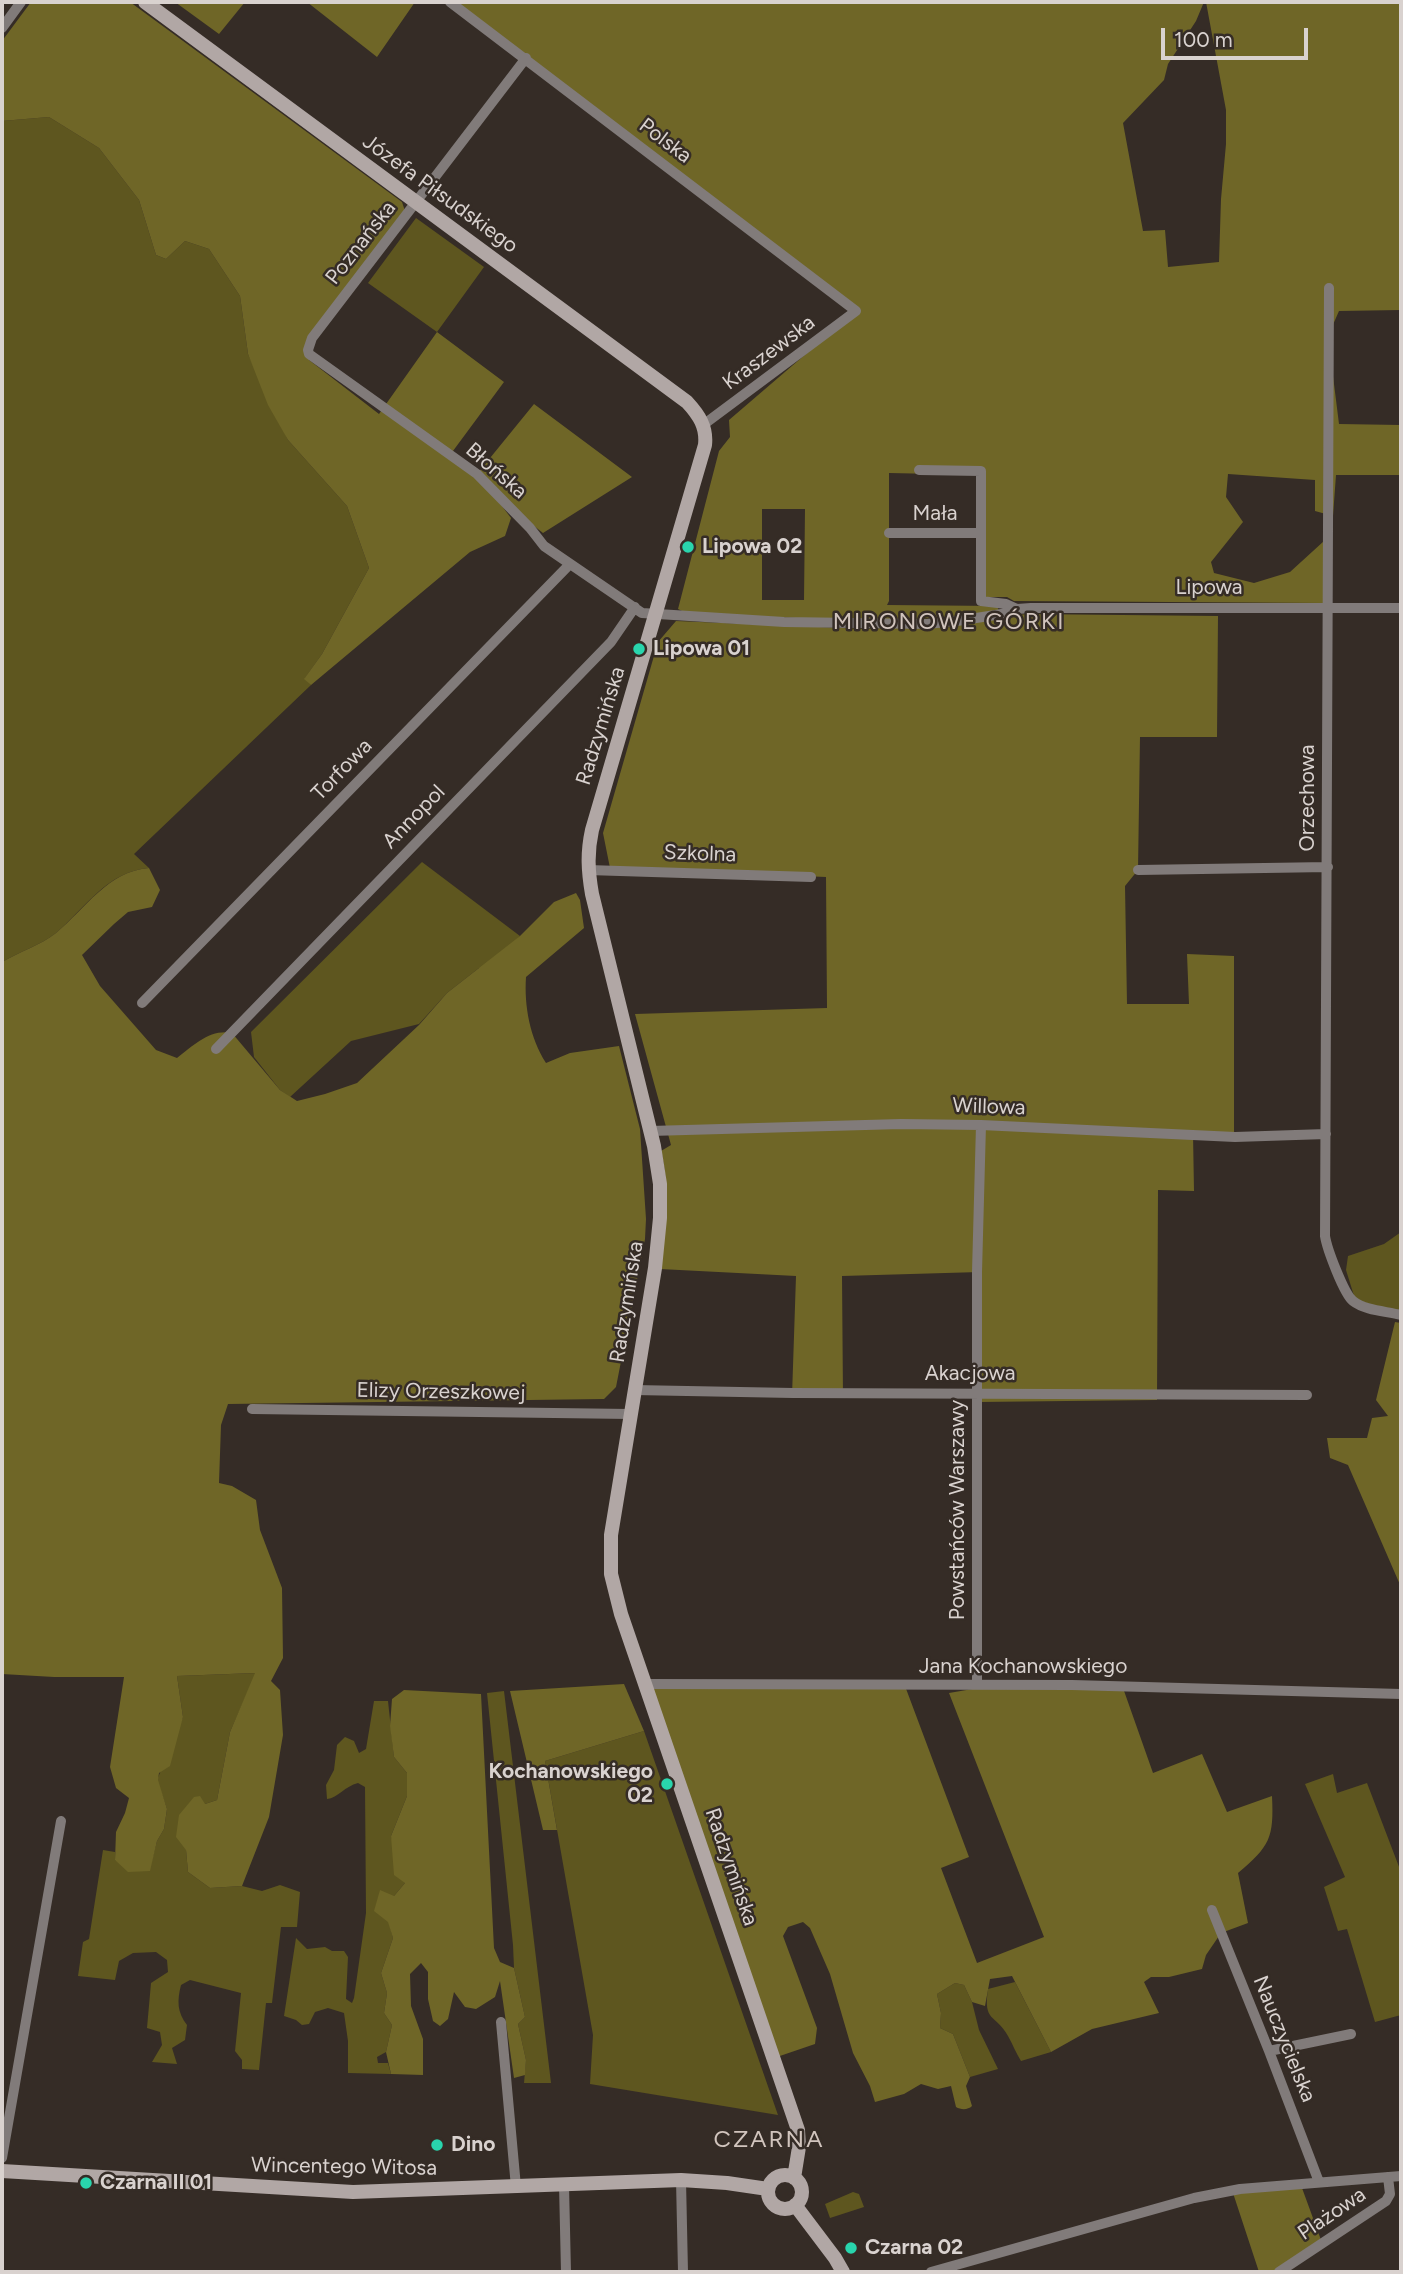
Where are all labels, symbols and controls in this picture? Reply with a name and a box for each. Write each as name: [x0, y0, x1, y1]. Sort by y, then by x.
scale bar: [1165, 14, 1312, 58]
text: 100 m: [1174, 27, 1233, 52]
street label: Polska: [634, 113, 696, 169]
street label: Józefa Piłsudskiego: [357, 129, 523, 259]
street label: Poznańska: [321, 196, 401, 290]
street label: Kraszewska: [718, 310, 820, 396]
street label: Błońska: [460, 438, 532, 504]
street label: Mała: [912, 501, 958, 527]
place label: Lipowa 02: [702, 534, 802, 560]
marker: Lipowa 02: [680, 539, 696, 555]
street label: Lipowa: [1175, 575, 1243, 601]
district label: MIRONOWE GÓRKI: [834, 608, 1064, 636]
place label: Lipowa 01: [653, 636, 750, 662]
marker: Lipowa 01: [631, 641, 647, 657]
street label: Radzymińska: [571, 664, 631, 788]
street label: Torfowa: [307, 734, 377, 806]
street label: Orzechowa: [1295, 744, 1321, 852]
street label: Annopol: [377, 780, 451, 854]
street label: Szkolna: [663, 840, 737, 868]
street label: Willowa: [952, 1093, 1026, 1121]
street label: Radzymińska: [605, 1240, 649, 1364]
street label: Akacjowa: [925, 1361, 1015, 1387]
street label: Elizy Orzeszkowej: [356, 1378, 526, 1406]
street label: Powstańców Warszawy: [945, 1400, 971, 1620]
street label: Jana Kochanowskiego: [919, 1654, 1127, 1680]
place label: Kochanowskiego 02: [489, 1759, 653, 1809]
marker: Kochanowskiego 02: [659, 1776, 675, 1792]
street label: Radzymińska: [699, 1805, 763, 1929]
street label: Nauczycielska: [1247, 1972, 1321, 2106]
district label: CZARNA: [714, 2126, 824, 2154]
place label: Dino: [451, 2132, 495, 2158]
marker: Dino: [429, 2137, 445, 2153]
street label: Wincentego Witosa: [251, 2153, 437, 2181]
place label: Czarna II 01: [100, 2170, 212, 2196]
marker: Czarna II 01: [78, 2175, 94, 2191]
street label: Plażowa: [1293, 2182, 1371, 2246]
place label: Czarna 02: [865, 2235, 963, 2261]
marker: Czarna 02: [843, 2240, 859, 2256]

